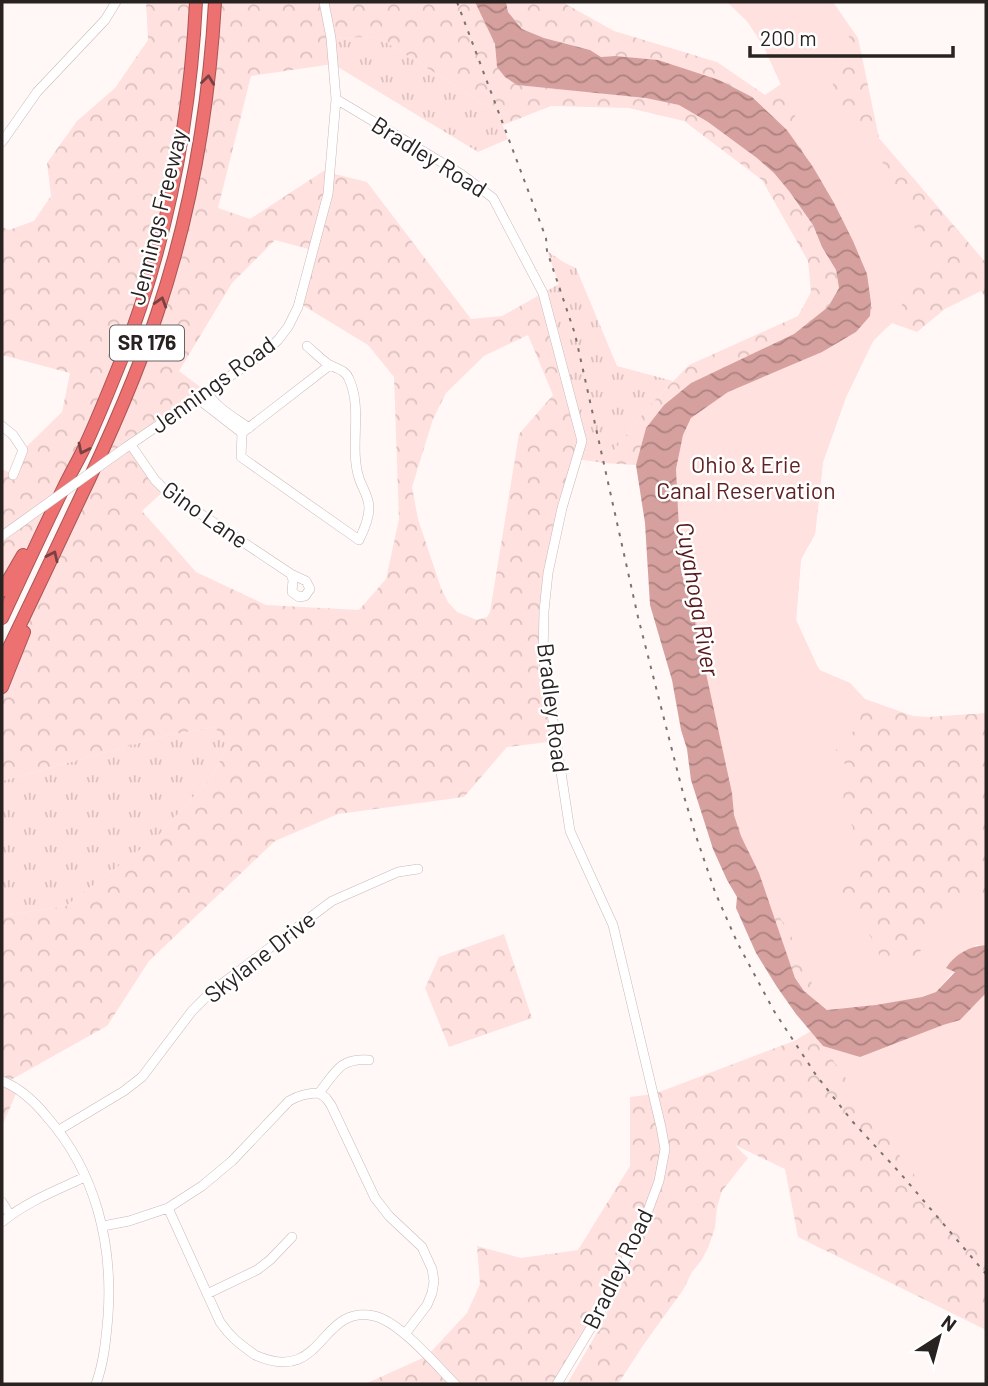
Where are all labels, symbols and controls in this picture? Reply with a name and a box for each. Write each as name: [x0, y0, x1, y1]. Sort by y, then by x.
scale bar: [750, 14, 953, 58]
text: 200 m: [760, 25, 817, 50]
one-way arrow: [201, 74, 216, 86]
street label: Bradley Road: [367, 110, 492, 203]
street label: Jennings Freeway: [122, 126, 193, 308]
one-way arrow: [153, 296, 167, 309]
road number: SR 176: [110, 326, 184, 360]
street label: Jennings Road: [145, 330, 280, 439]
one-way arrow: [77, 442, 91, 454]
park label: Ohio & Erie Canal Reservation: [656, 450, 836, 504]
street label: Gino Lane: [157, 474, 254, 554]
water label: Cuyahoga River: [671, 519, 727, 680]
one-way arrow: [45, 551, 59, 563]
street label: Bradley Road: [532, 641, 576, 774]
street label: Skylane Drive: [198, 904, 320, 1008]
street label: Bradley Road: [576, 1204, 658, 1333]
north arrow: [904, 1302, 974, 1372]
text: N: [937, 1310, 961, 1336]

